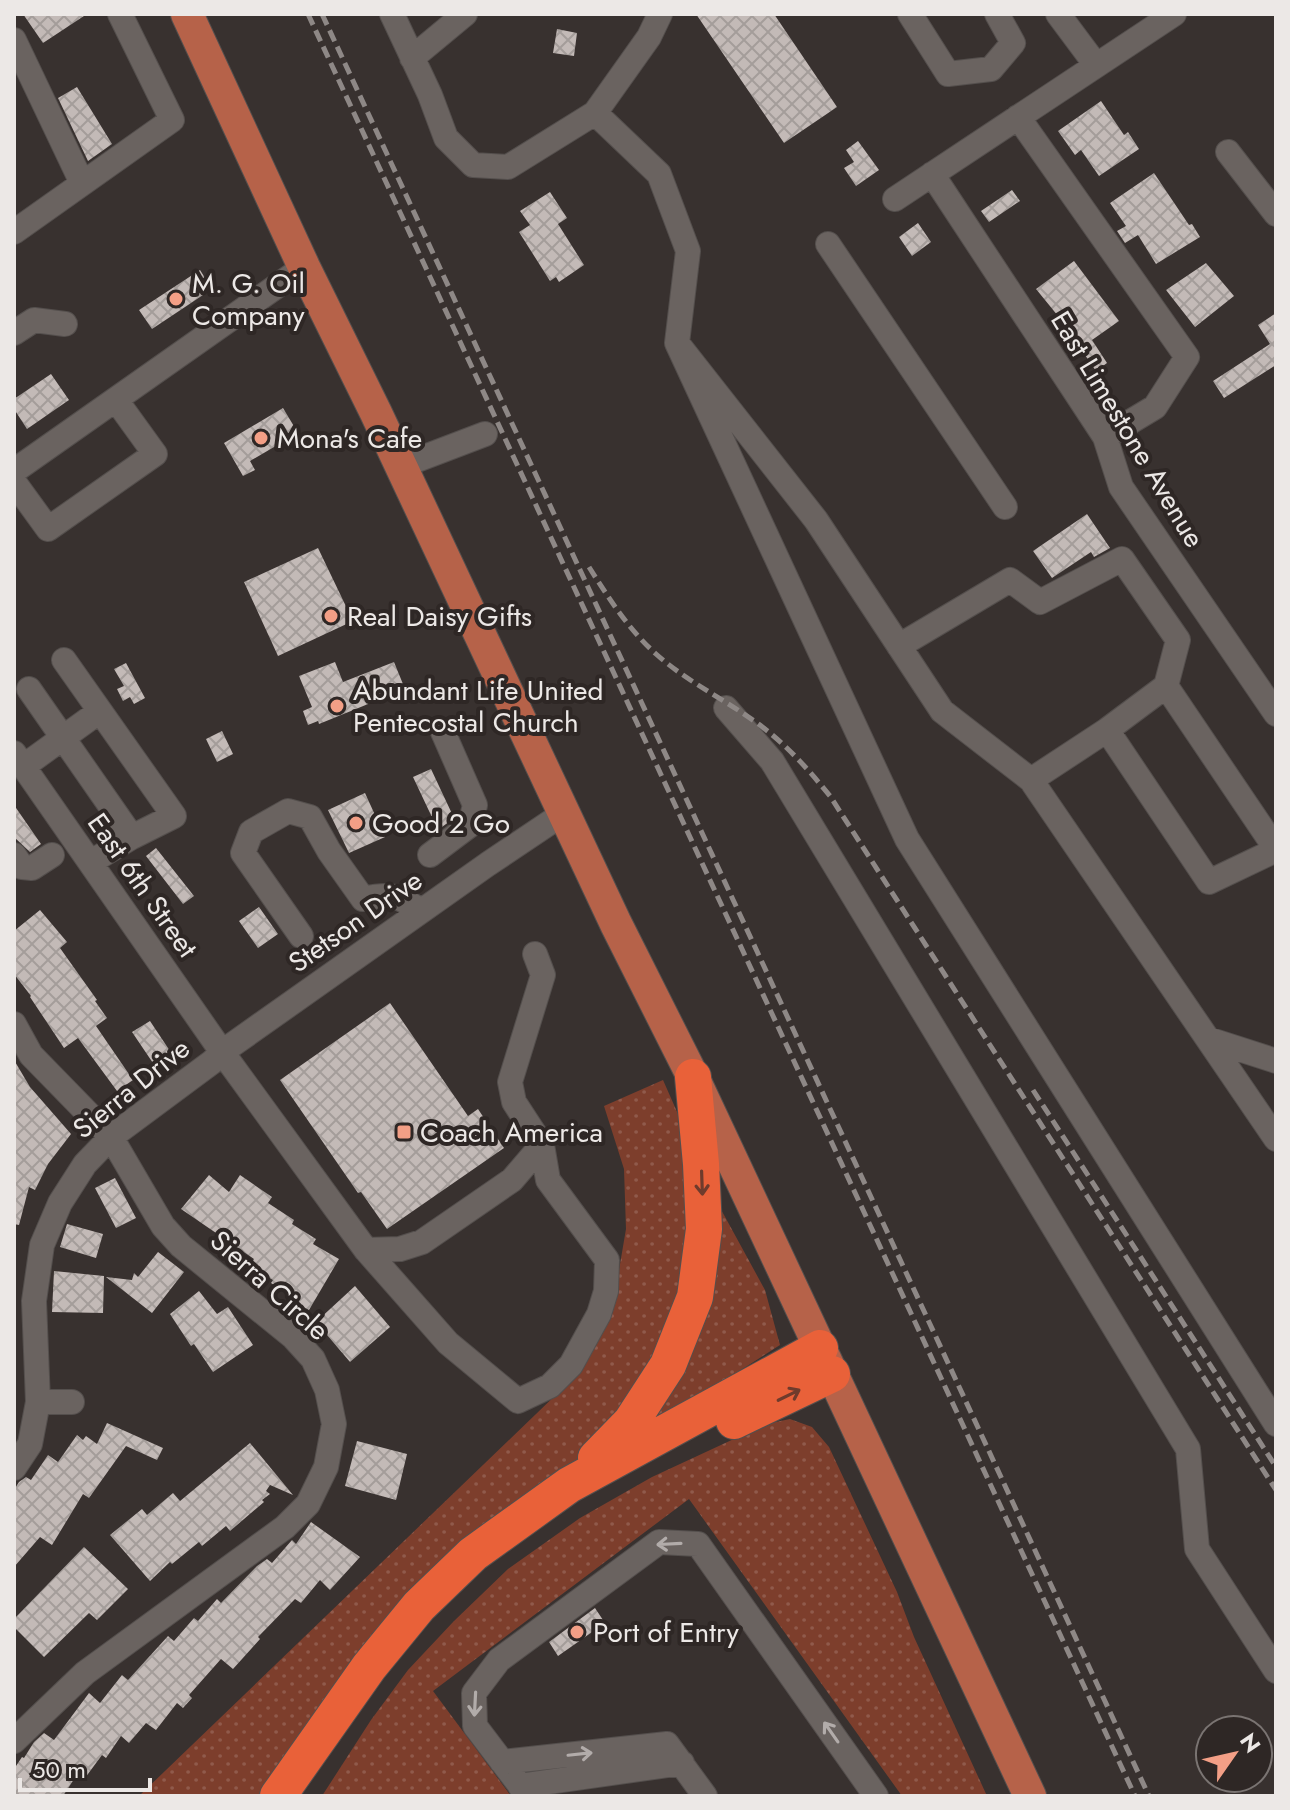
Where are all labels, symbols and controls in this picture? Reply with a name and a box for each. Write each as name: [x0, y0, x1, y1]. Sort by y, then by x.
place label: M. G. Oil Company: [192, 263, 305, 336]
marker: M. G. Oil Company: [167, 290, 185, 308]
street label: East Limestone Avenue: [1041, 303, 1215, 555]
place label: Mona's Cafe: [277, 418, 422, 459]
marker: Mona's Cafe: [252, 429, 270, 447]
place label: Real Daisy Gifts: [347, 596, 532, 637]
marker: Real Daisy Gifts: [322, 607, 340, 625]
place label: Abundant Life United Pentecostal Church: [353, 670, 603, 743]
marker: Abundant Life United Pentecostal Church: [328, 697, 346, 715]
place label: Good 2 Go: [372, 803, 510, 844]
street label: East 6th Street: [78, 805, 208, 966]
marker: Good 2 Go: [347, 814, 365, 832]
street label: Stetson Drive: [280, 860, 431, 983]
street label: Sierra Drive: [64, 1028, 199, 1148]
place label: Coach America: [420, 1112, 603, 1153]
marker: Coach America: [395, 1123, 413, 1141]
one-way arrow: [694, 1169, 709, 1196]
street label: Sierra Circle: [201, 1221, 338, 1350]
one-way arrow: [776, 1387, 800, 1402]
one-way arrow: [656, 1537, 682, 1552]
place label: Port of Entry: [593, 1612, 739, 1653]
marker: Port of Entry: [568, 1623, 586, 1641]
one-way arrow: [468, 1690, 483, 1717]
north arrow: [1194, 1714, 1274, 1794]
one-way arrow: [823, 1722, 839, 1744]
text: N: [1232, 1727, 1269, 1759]
scale bar: [20, 1742, 150, 1792]
one-way arrow: [566, 1746, 592, 1761]
text: 50 m: [32, 1752, 86, 1787]

